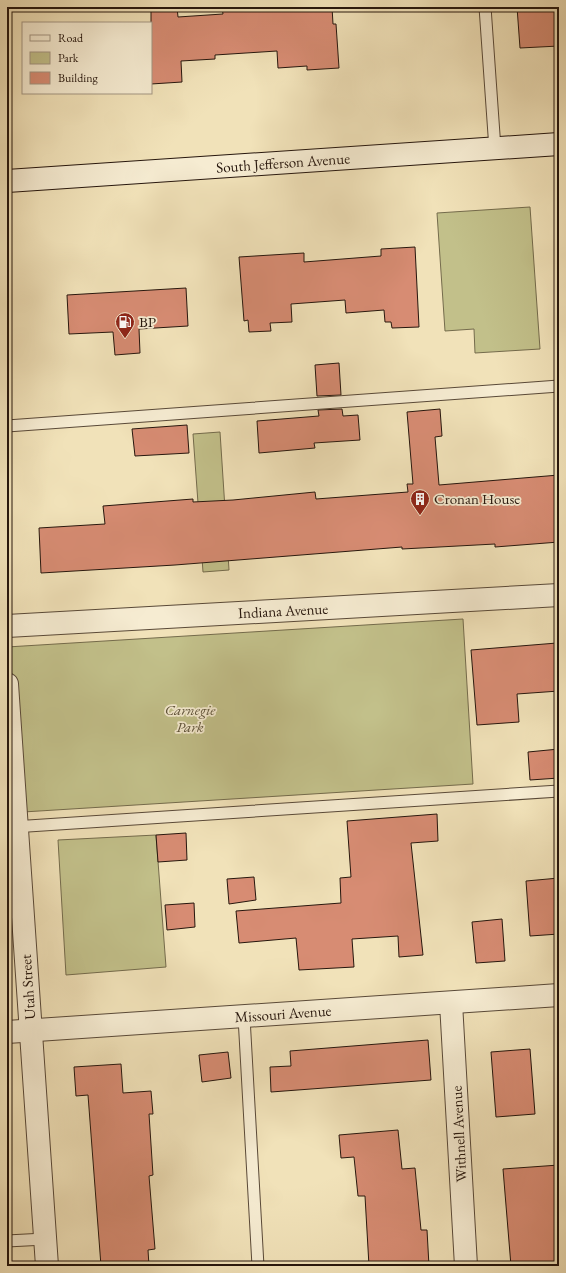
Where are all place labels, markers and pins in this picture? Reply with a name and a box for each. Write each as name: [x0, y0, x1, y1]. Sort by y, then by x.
fuel station icon: BP: [114, 311, 136, 339]
place label: BP: [139, 312, 156, 331]
building icon: Cronan House: [409, 488, 431, 516]
place label: Cronan House: [434, 489, 520, 508]

